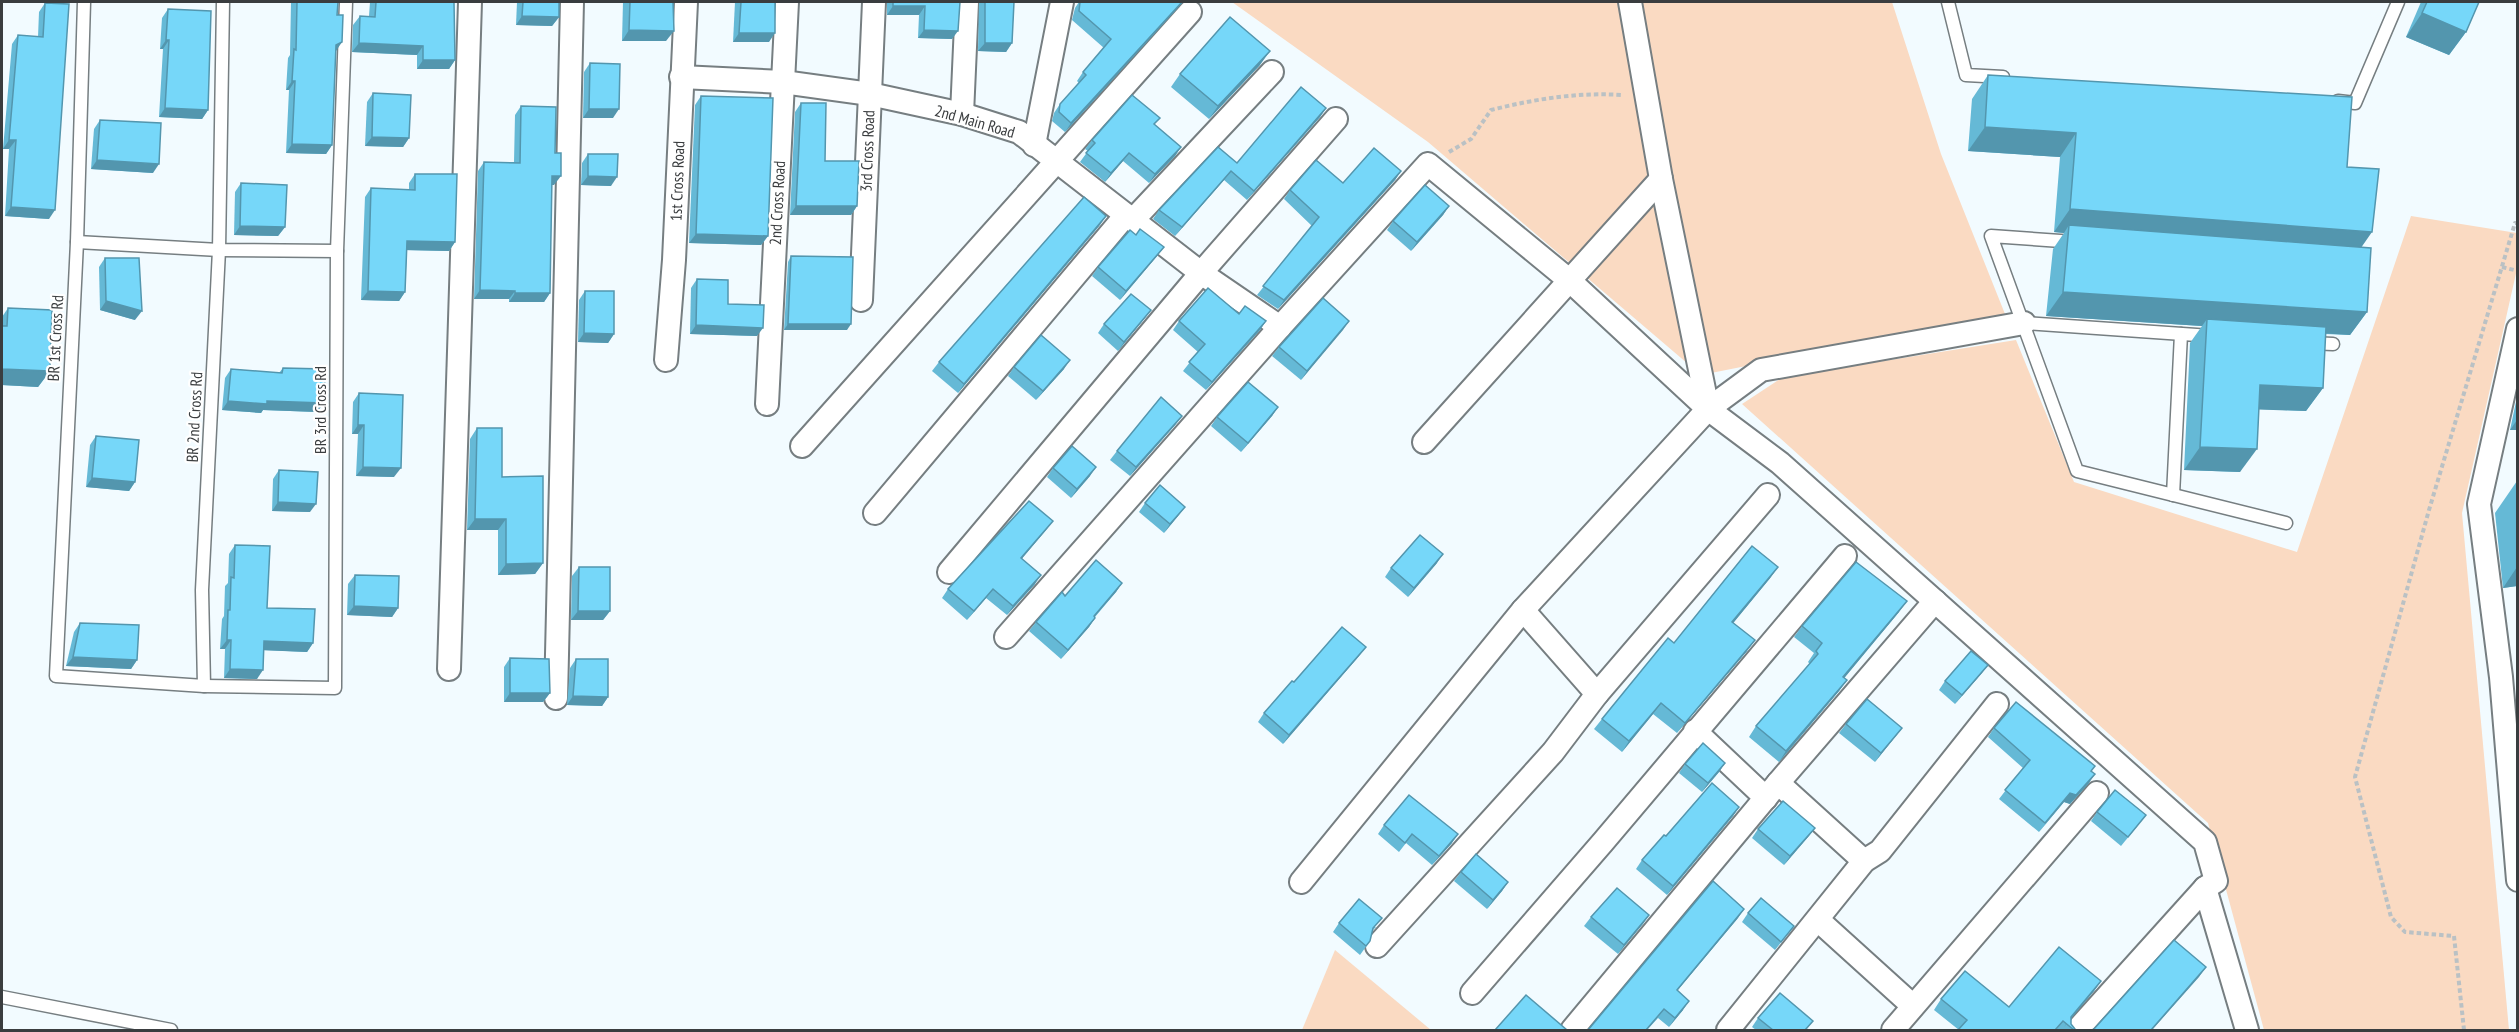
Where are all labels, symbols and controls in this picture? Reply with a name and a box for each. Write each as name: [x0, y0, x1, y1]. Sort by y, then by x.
street label: 2nd Main Road: [933, 100, 1017, 142]
street label: 3rd Cross Road: [856, 110, 878, 192]
street label: 1st Cross Road: [666, 140, 688, 221]
street label: 2nd Cross Road: [765, 160, 789, 246]
street label: BR 1st Cross Rd: [43, 294, 67, 382]
street label: BR 3rd Cross Rd: [310, 366, 330, 454]
street label: BR 2nd Cross Rd: [182, 371, 206, 463]

